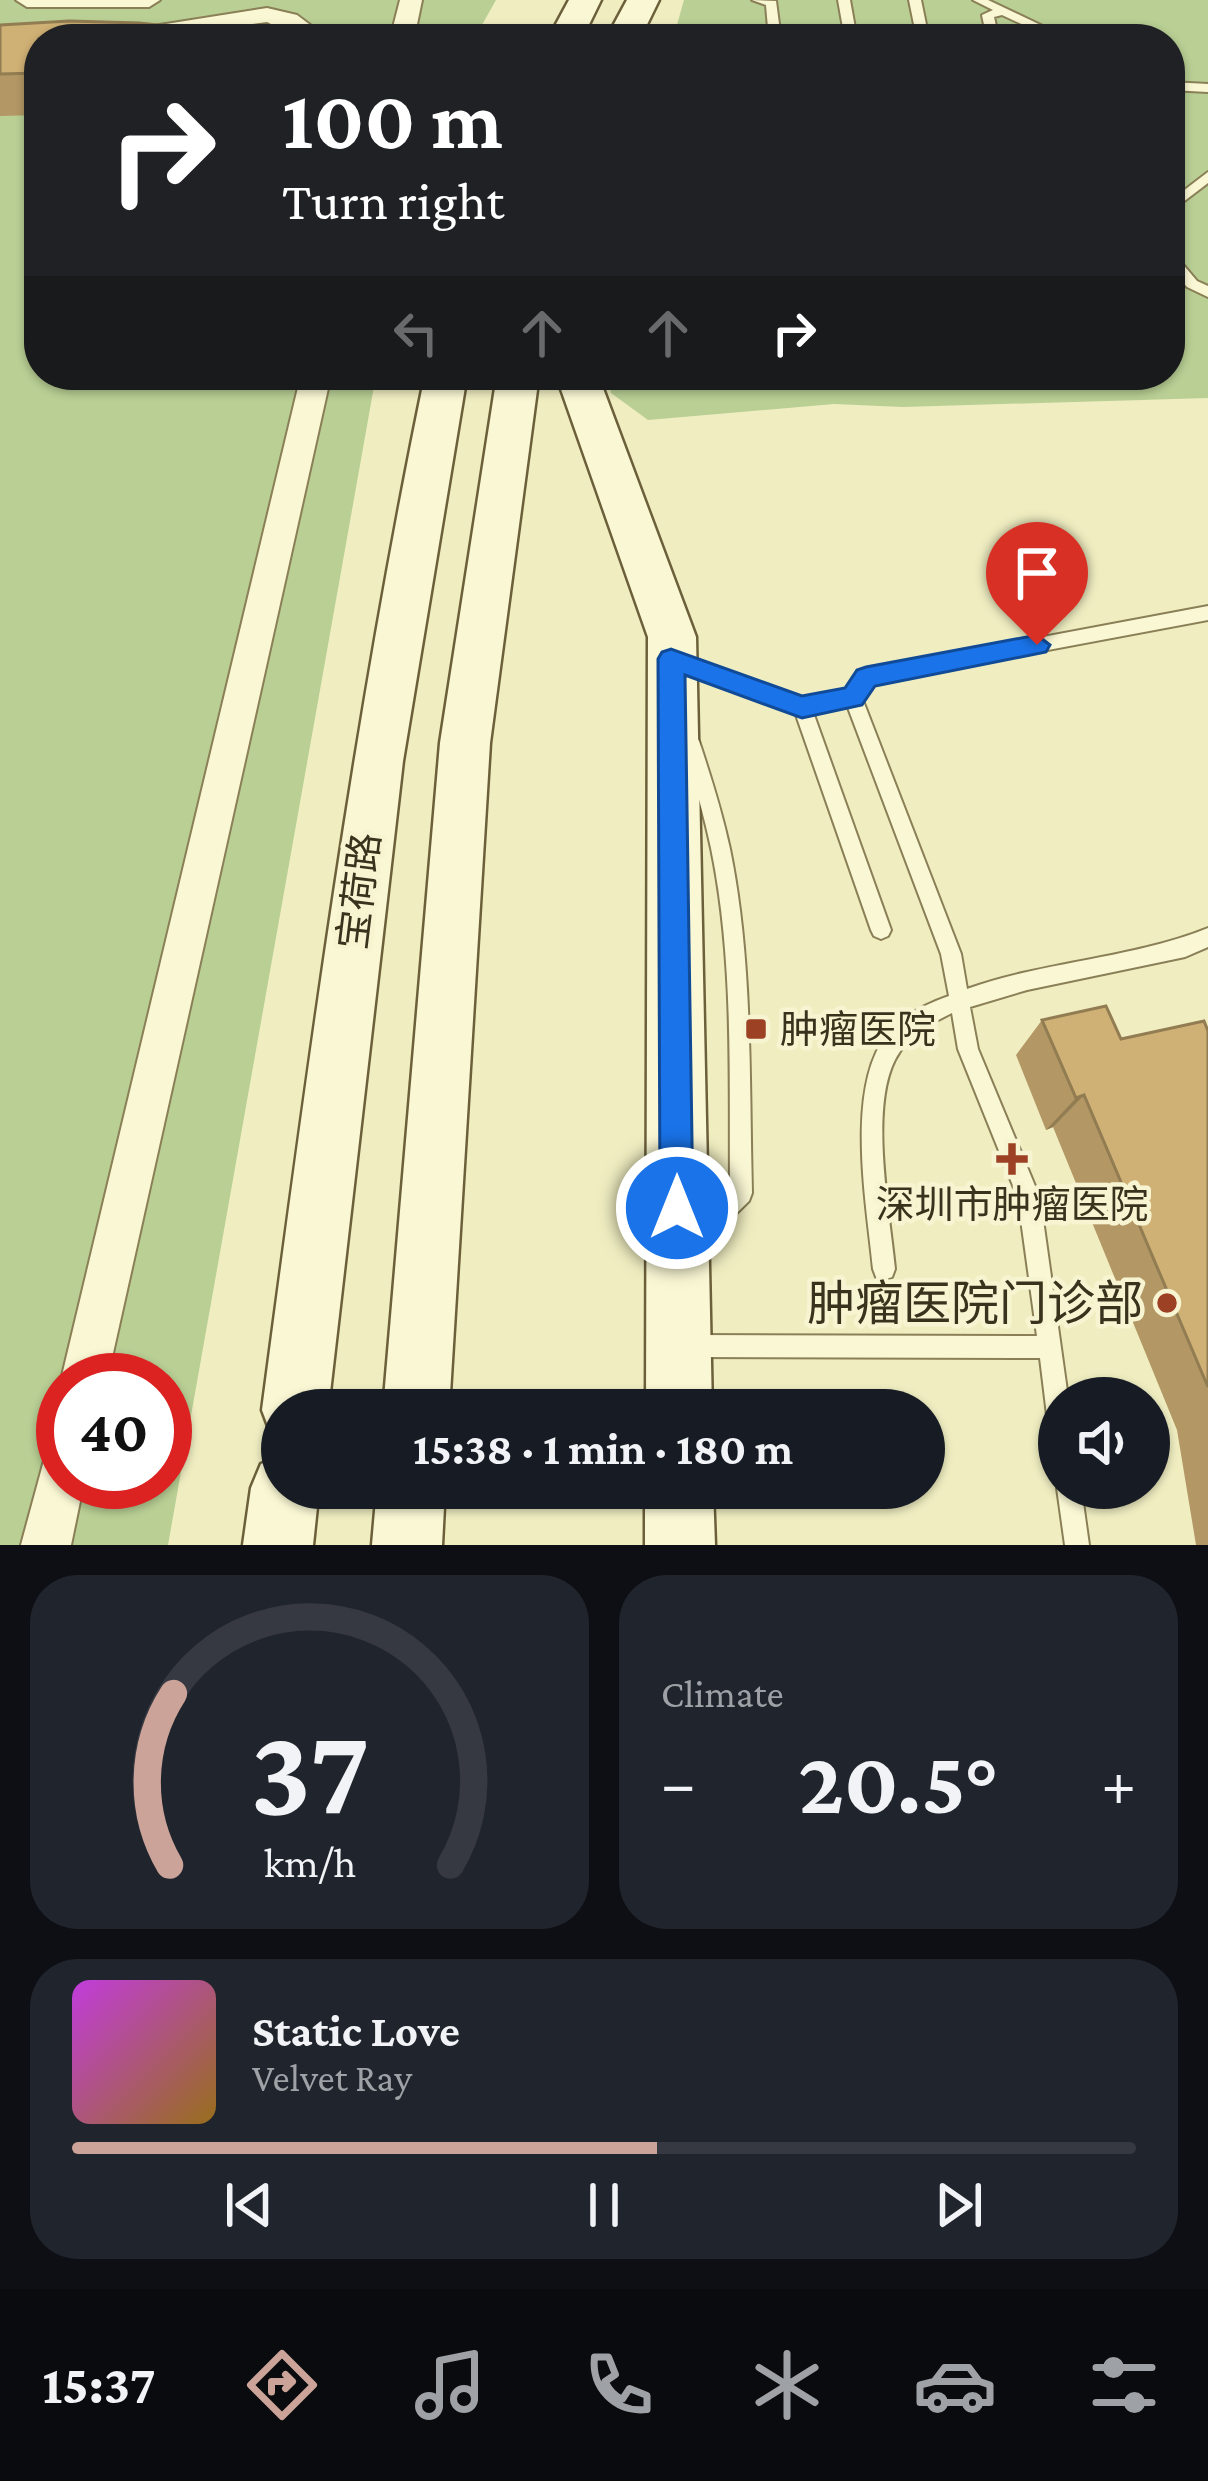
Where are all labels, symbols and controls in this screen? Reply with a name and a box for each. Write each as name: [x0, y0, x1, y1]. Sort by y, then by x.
icon: right: [84, 72, 240, 228]
text: 100 m: [282, 73, 503, 166]
text: Turn right: [282, 171, 504, 231]
icon: left: [383, 300, 449, 366]
icon: ahead: [509, 300, 575, 366]
icon: ahead: [635, 300, 701, 366]
icon: right: [761, 300, 827, 366]
pin: [986, 522, 1088, 645]
icon: arrive: [1004, 540, 1070, 606]
street label: 宝荷路: [331, 830, 387, 952]
place label: 肿瘤医院: [780, 1008, 936, 1051]
marker: 肿瘤医院: [743, 1016, 769, 1042]
marker: 深圳市肿瘤医院: [996, 1143, 1028, 1175]
position arrow: [614, 1145, 740, 1271]
place label: 深圳市肿瘤医院: [875, 1183, 1149, 1226]
place label: 肿瘤医院门诊部: [807, 1277, 1143, 1330]
marker: 肿瘤医院门诊部: [1154, 1290, 1180, 1316]
speed limit sign: 40: [36, 1353, 192, 1509]
map controls: [1038, 1377, 1170, 1509]
button: sound: [1038, 1377, 1170, 1509]
text: 15:38 · 1 min · 180 m: [413, 1424, 793, 1474]
text: Climate: [661, 1672, 784, 1715]
text: 37: [250, 1702, 369, 1841]
text: 20.5°: [798, 1732, 999, 1832]
text: −: [661, 1746, 696, 1819]
text: +: [1101, 1746, 1136, 1819]
text: km/h: [263, 1839, 356, 1886]
text: Static Love: [252, 2006, 460, 2056]
text: Velvet Ray: [252, 2056, 412, 2099]
icon: previous: [216, 2172, 282, 2238]
icon: pause: [571, 2172, 637, 2238]
icon: next: [926, 2172, 992, 2238]
icon: directions: [240, 2343, 324, 2427]
icon: music: [408, 2343, 492, 2427]
icon: phone: [577, 2343, 661, 2427]
icon: climate: [745, 2343, 829, 2427]
icon: car: [913, 2343, 997, 2427]
icon: filters: [1082, 2343, 1166, 2427]
text: 15:37: [42, 2355, 156, 2415]

